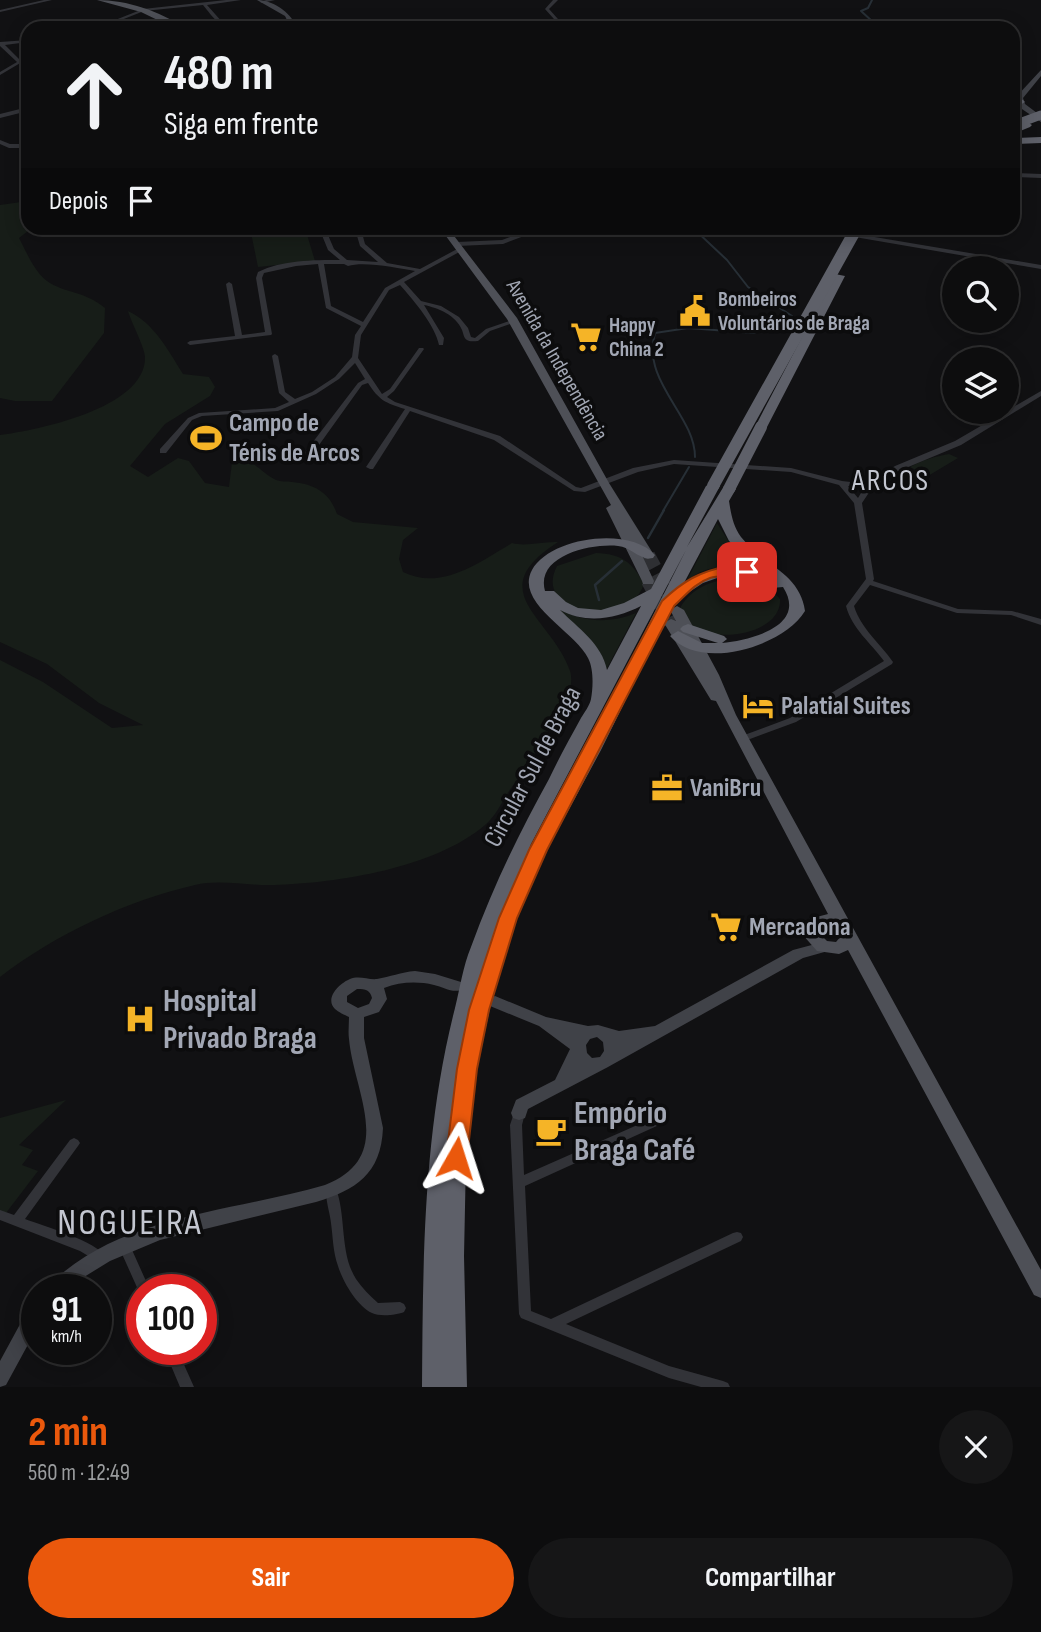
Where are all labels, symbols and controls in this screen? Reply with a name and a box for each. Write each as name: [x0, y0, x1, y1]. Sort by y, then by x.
text: 480 m: [164, 45, 273, 104]
icon: ahead: [49, 49, 140, 140]
text: Siga em frente: [164, 105, 319, 144]
icon: arrive: [122, 182, 160, 220]
text: Depois: [49, 186, 108, 217]
map controls: [942, 256, 1019, 424]
button: search: [942, 256, 1019, 333]
street label: Avenida da Independência: [500, 274, 613, 445]
place label: Bombeiros Voluntários de Braga: [718, 287, 870, 336]
public building icon: Bombeiros Voluntários de Braga: [678, 294, 712, 328]
place label: Happy China 2: [609, 313, 664, 362]
supermarket icon: Happy China 2: [569, 320, 603, 354]
button: layers: [942, 347, 1019, 424]
place label: Campo de Ténis de Arcos: [229, 408, 360, 469]
sports icon: Campo de Ténis de Arcos: [189, 421, 223, 455]
district label: ARCOS: [851, 463, 930, 499]
pin: [717, 542, 777, 602]
icon: arrive: [728, 553, 766, 591]
street label: Circular Sul de Braga: [478, 681, 588, 853]
hotel icon: Palatial Suites: [741, 689, 775, 723]
place label: Palatial Suites: [781, 691, 911, 722]
office icon: VaniBru: [650, 771, 684, 805]
place label: VaniBru: [690, 773, 761, 804]
supermarket icon: Mercadona: [709, 910, 743, 944]
place label: Mercadona: [749, 912, 851, 943]
place label: Hospital Privado Braga: [163, 982, 317, 1058]
hospital icon: Hospital Privado Braga: [123, 1002, 157, 1036]
place label: Empório Braga Café: [574, 1094, 695, 1170]
cafe icon: Empório Braga Café: [534, 1114, 568, 1148]
position arrow: [419, 1121, 493, 1195]
district label: NOGUEIRA: [57, 1201, 203, 1245]
speed limit sign: 100: [126, 1274, 217, 1365]
text: 91: [51, 1289, 82, 1332]
text: km/h: [51, 1326, 82, 1347]
text: 2 min: [28, 1407, 108, 1458]
button: close: [939, 1410, 1013, 1484]
text: 560 m · 12:49: [28, 1459, 130, 1487]
button: Sair: [28, 1538, 514, 1618]
button: Compartilhar: [528, 1538, 1013, 1618]

